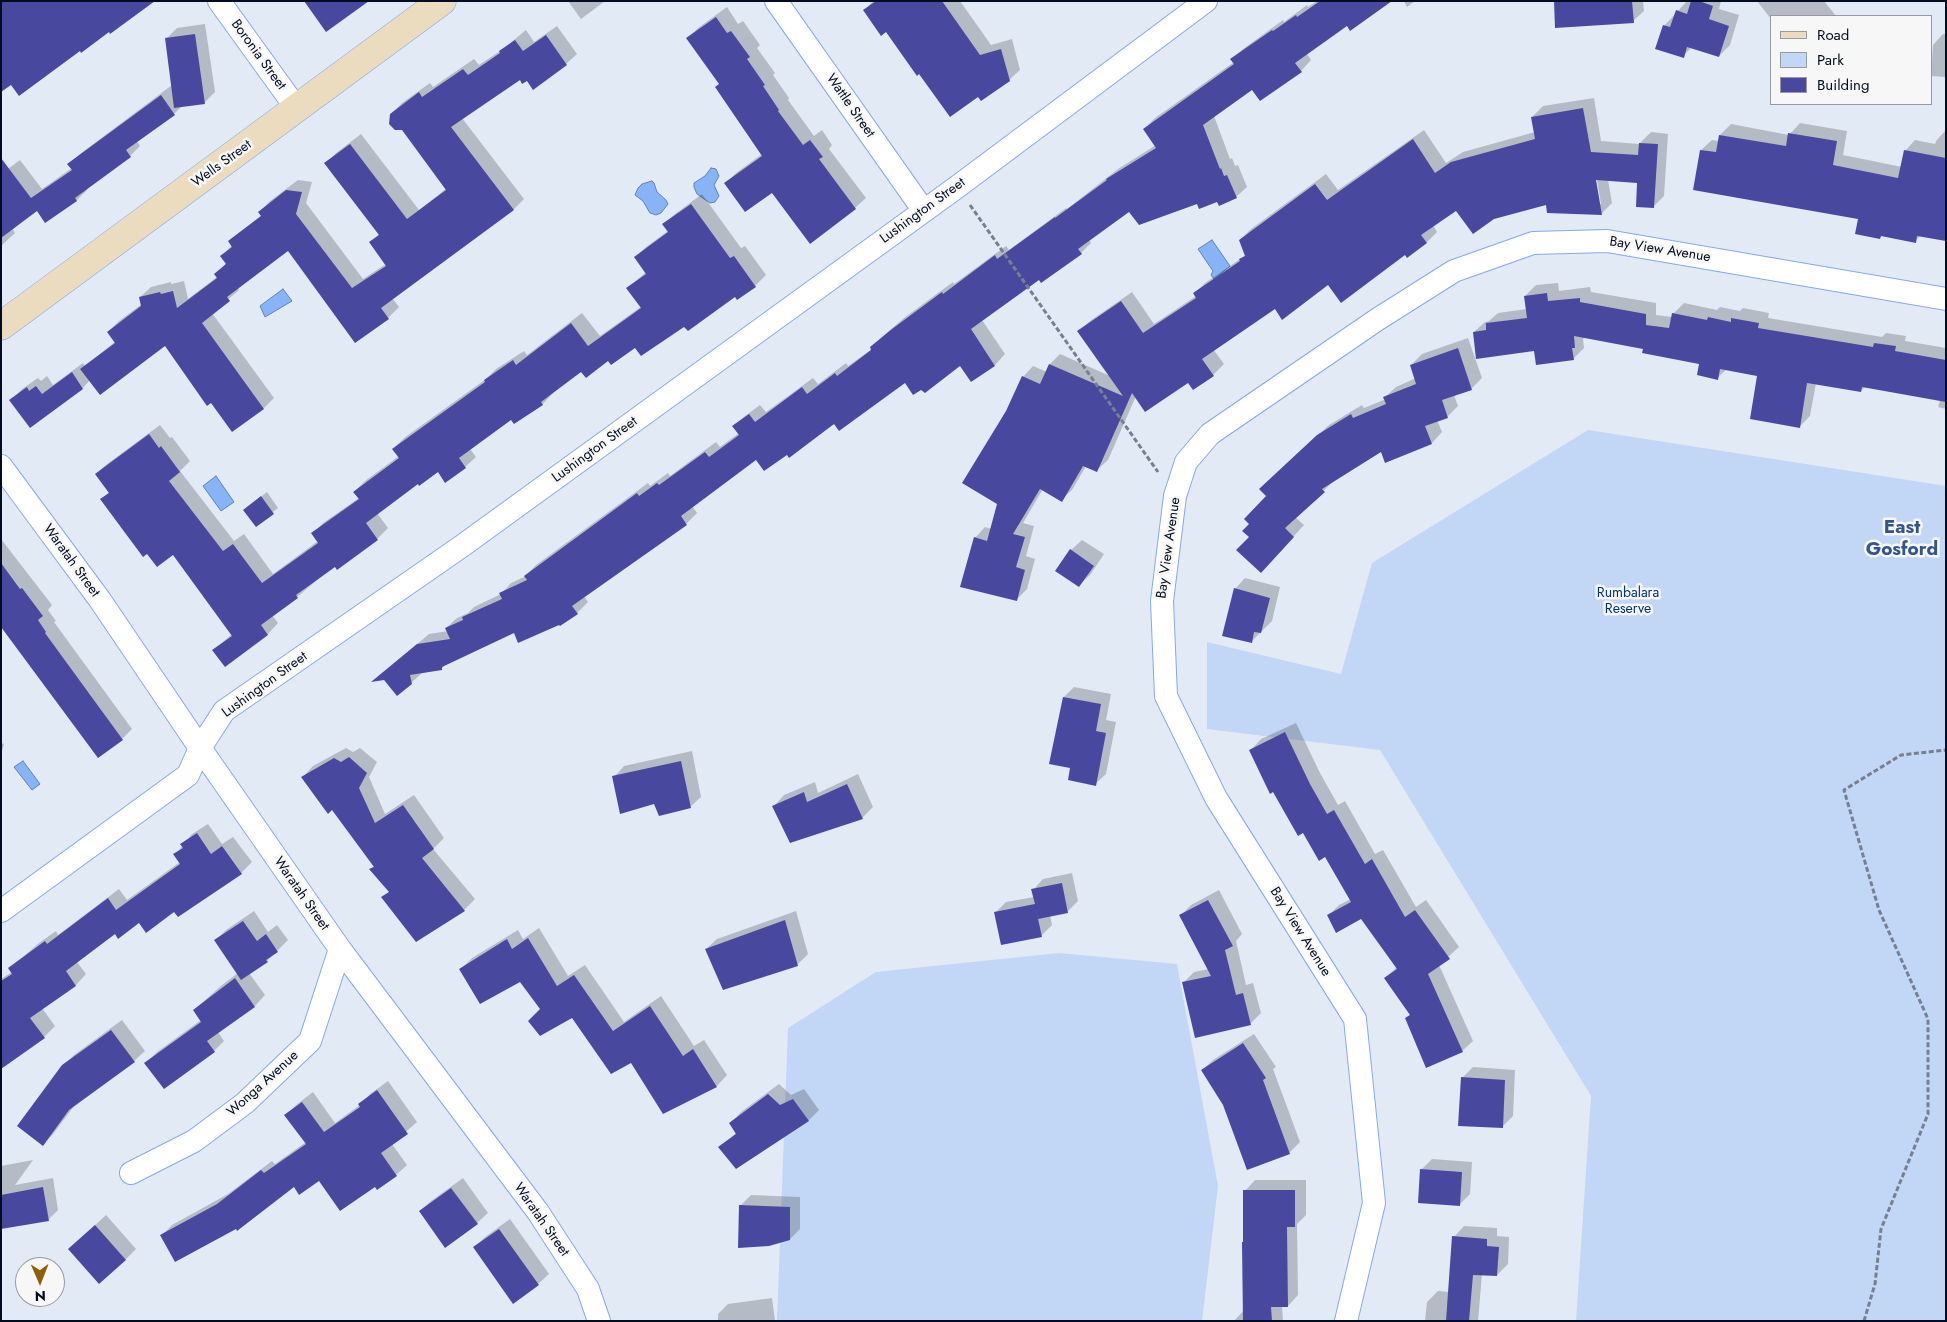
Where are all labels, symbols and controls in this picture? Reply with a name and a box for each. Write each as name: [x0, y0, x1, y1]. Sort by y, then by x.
legend: [1770, 15, 1932, 105]
street label: Boronia Street: [227, 16, 289, 94]
text: Road: [1817, 24, 1849, 46]
text: Park: [1817, 49, 1844, 71]
street label: Wattle Street: [822, 71, 878, 141]
text: Building: [1817, 74, 1869, 96]
street label: Wells Street: [189, 137, 255, 191]
street label: Lushington Street: [877, 174, 969, 248]
street label: Bay View Avenue: [1608, 234, 1712, 266]
street label: Lushington Street: [549, 413, 641, 487]
street label: Bay View Avenue: [1154, 496, 1184, 600]
district label: East Gosford: [1866, 517, 1938, 561]
street label: Waratah Street: [39, 521, 103, 601]
park label: Rumbalara Reserve: [1597, 586, 1659, 618]
street label: Lushington Street: [219, 648, 311, 722]
street label: Waratah Street: [270, 854, 332, 934]
street label: Bay View Avenue: [1266, 884, 1334, 980]
street label: Wonga Avenue: [224, 1048, 302, 1120]
street label: Waratah Street: [510, 1180, 572, 1260]
north arrow: [15, 1257, 65, 1307]
text: N: [35, 1286, 46, 1306]

